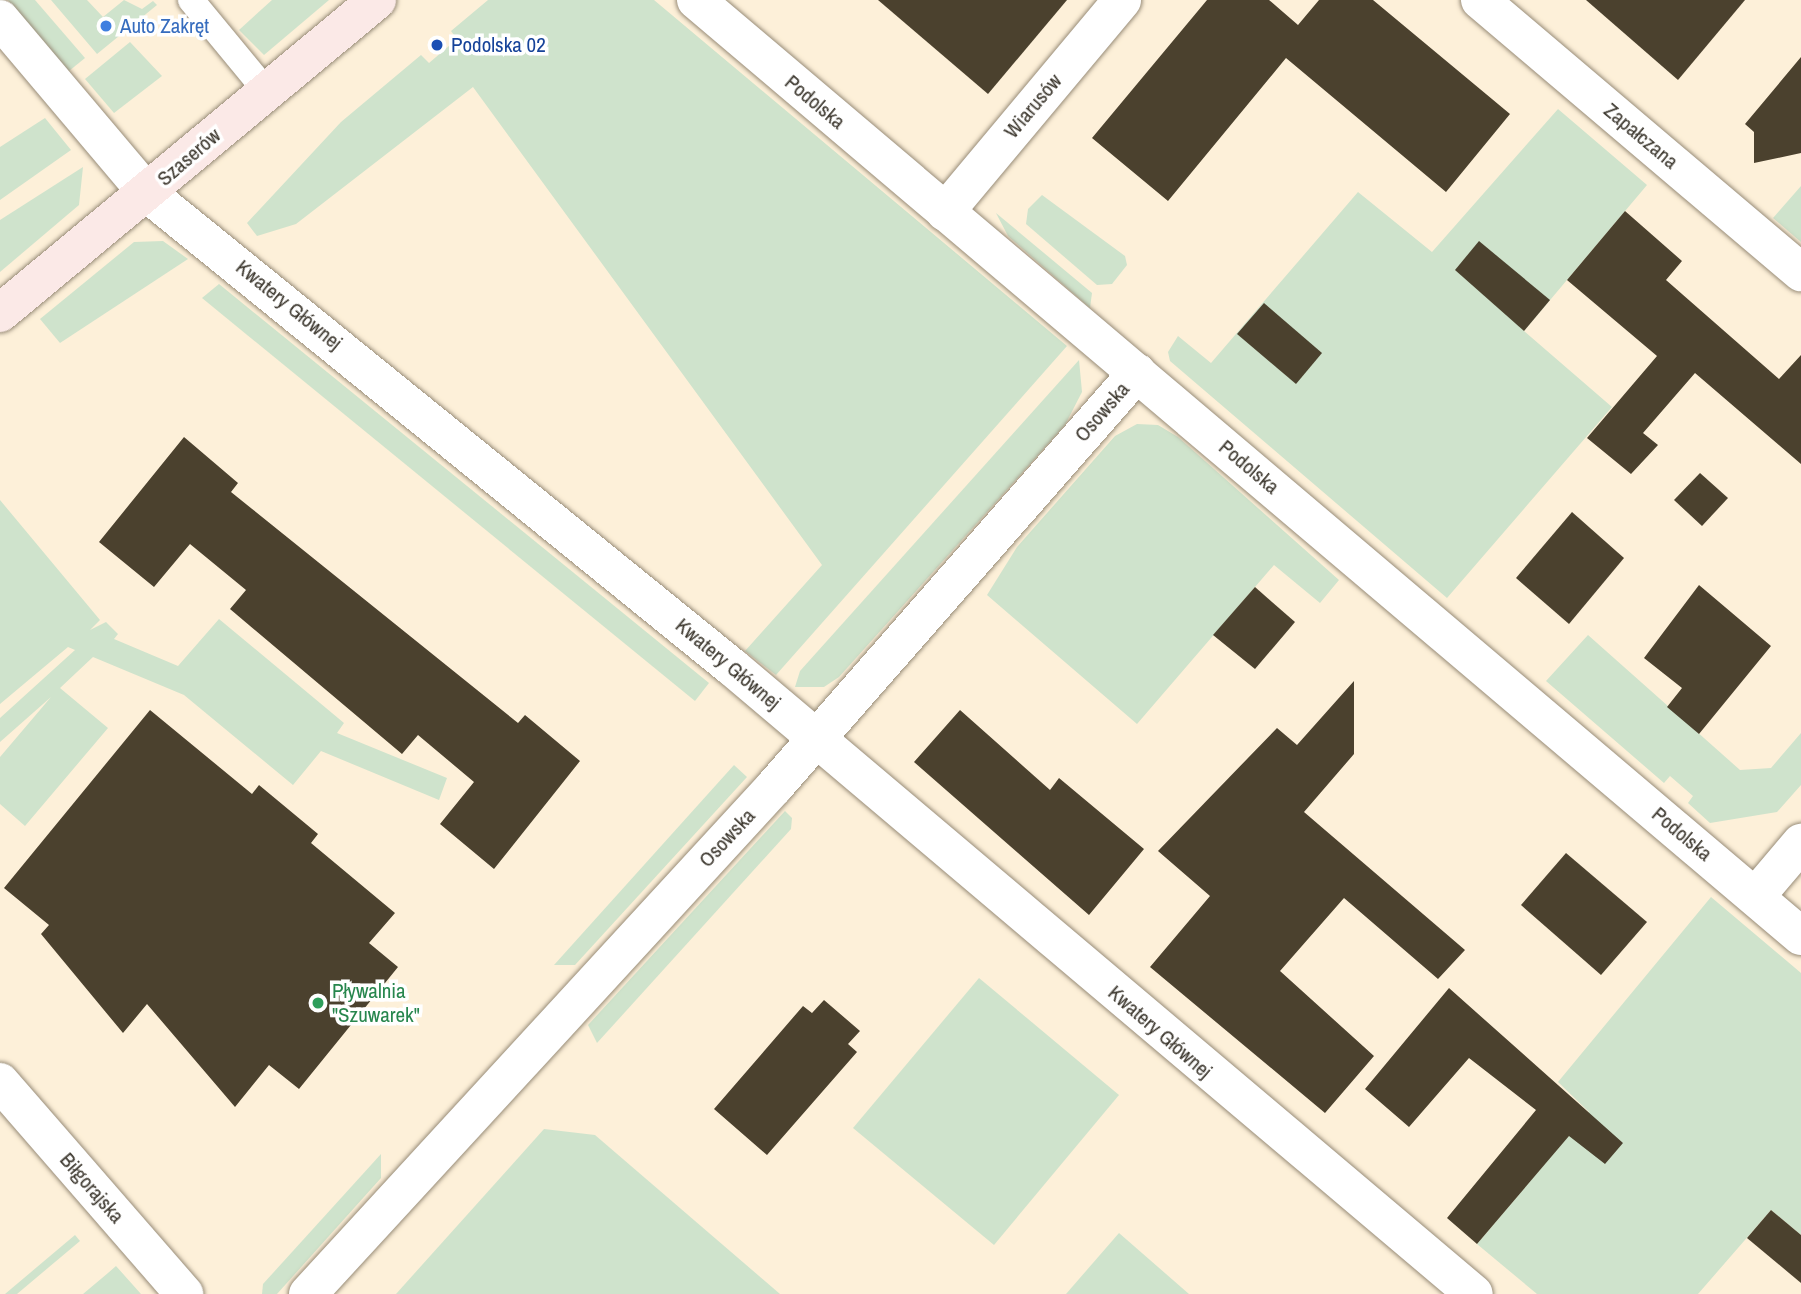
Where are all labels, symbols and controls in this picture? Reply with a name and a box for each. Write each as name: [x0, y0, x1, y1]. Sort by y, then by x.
place label: Auto Zakręt: [120, 13, 209, 39]
marker: Auto Zakręt: [98, 18, 114, 34]
place label: Podolska 02: [451, 32, 546, 58]
marker: Podolska 02: [429, 37, 445, 53]
street label: Wiarusów: [999, 69, 1067, 143]
street label: Podolska: [780, 70, 850, 134]
street label: Zapałczana: [1599, 98, 1683, 174]
street label: Szaserów: [152, 123, 226, 191]
street label: Kwatery Głównej: [231, 255, 347, 355]
street label: Osowska: [1069, 377, 1135, 447]
street label: Podolska: [1214, 435, 1284, 499]
street label: Kwatery Głównej: [670, 613, 786, 715]
street label: Podolska: [1647, 802, 1717, 866]
street label: Osowska: [694, 804, 760, 872]
place label: Pływalnia "Szuwarek": [332, 978, 420, 1028]
street label: Kwatery Głównej: [1103, 980, 1217, 1084]
marker: Pływalnia "Szuwarek": [310, 995, 326, 1011]
street label: Biłgorajska: [55, 1148, 129, 1228]

